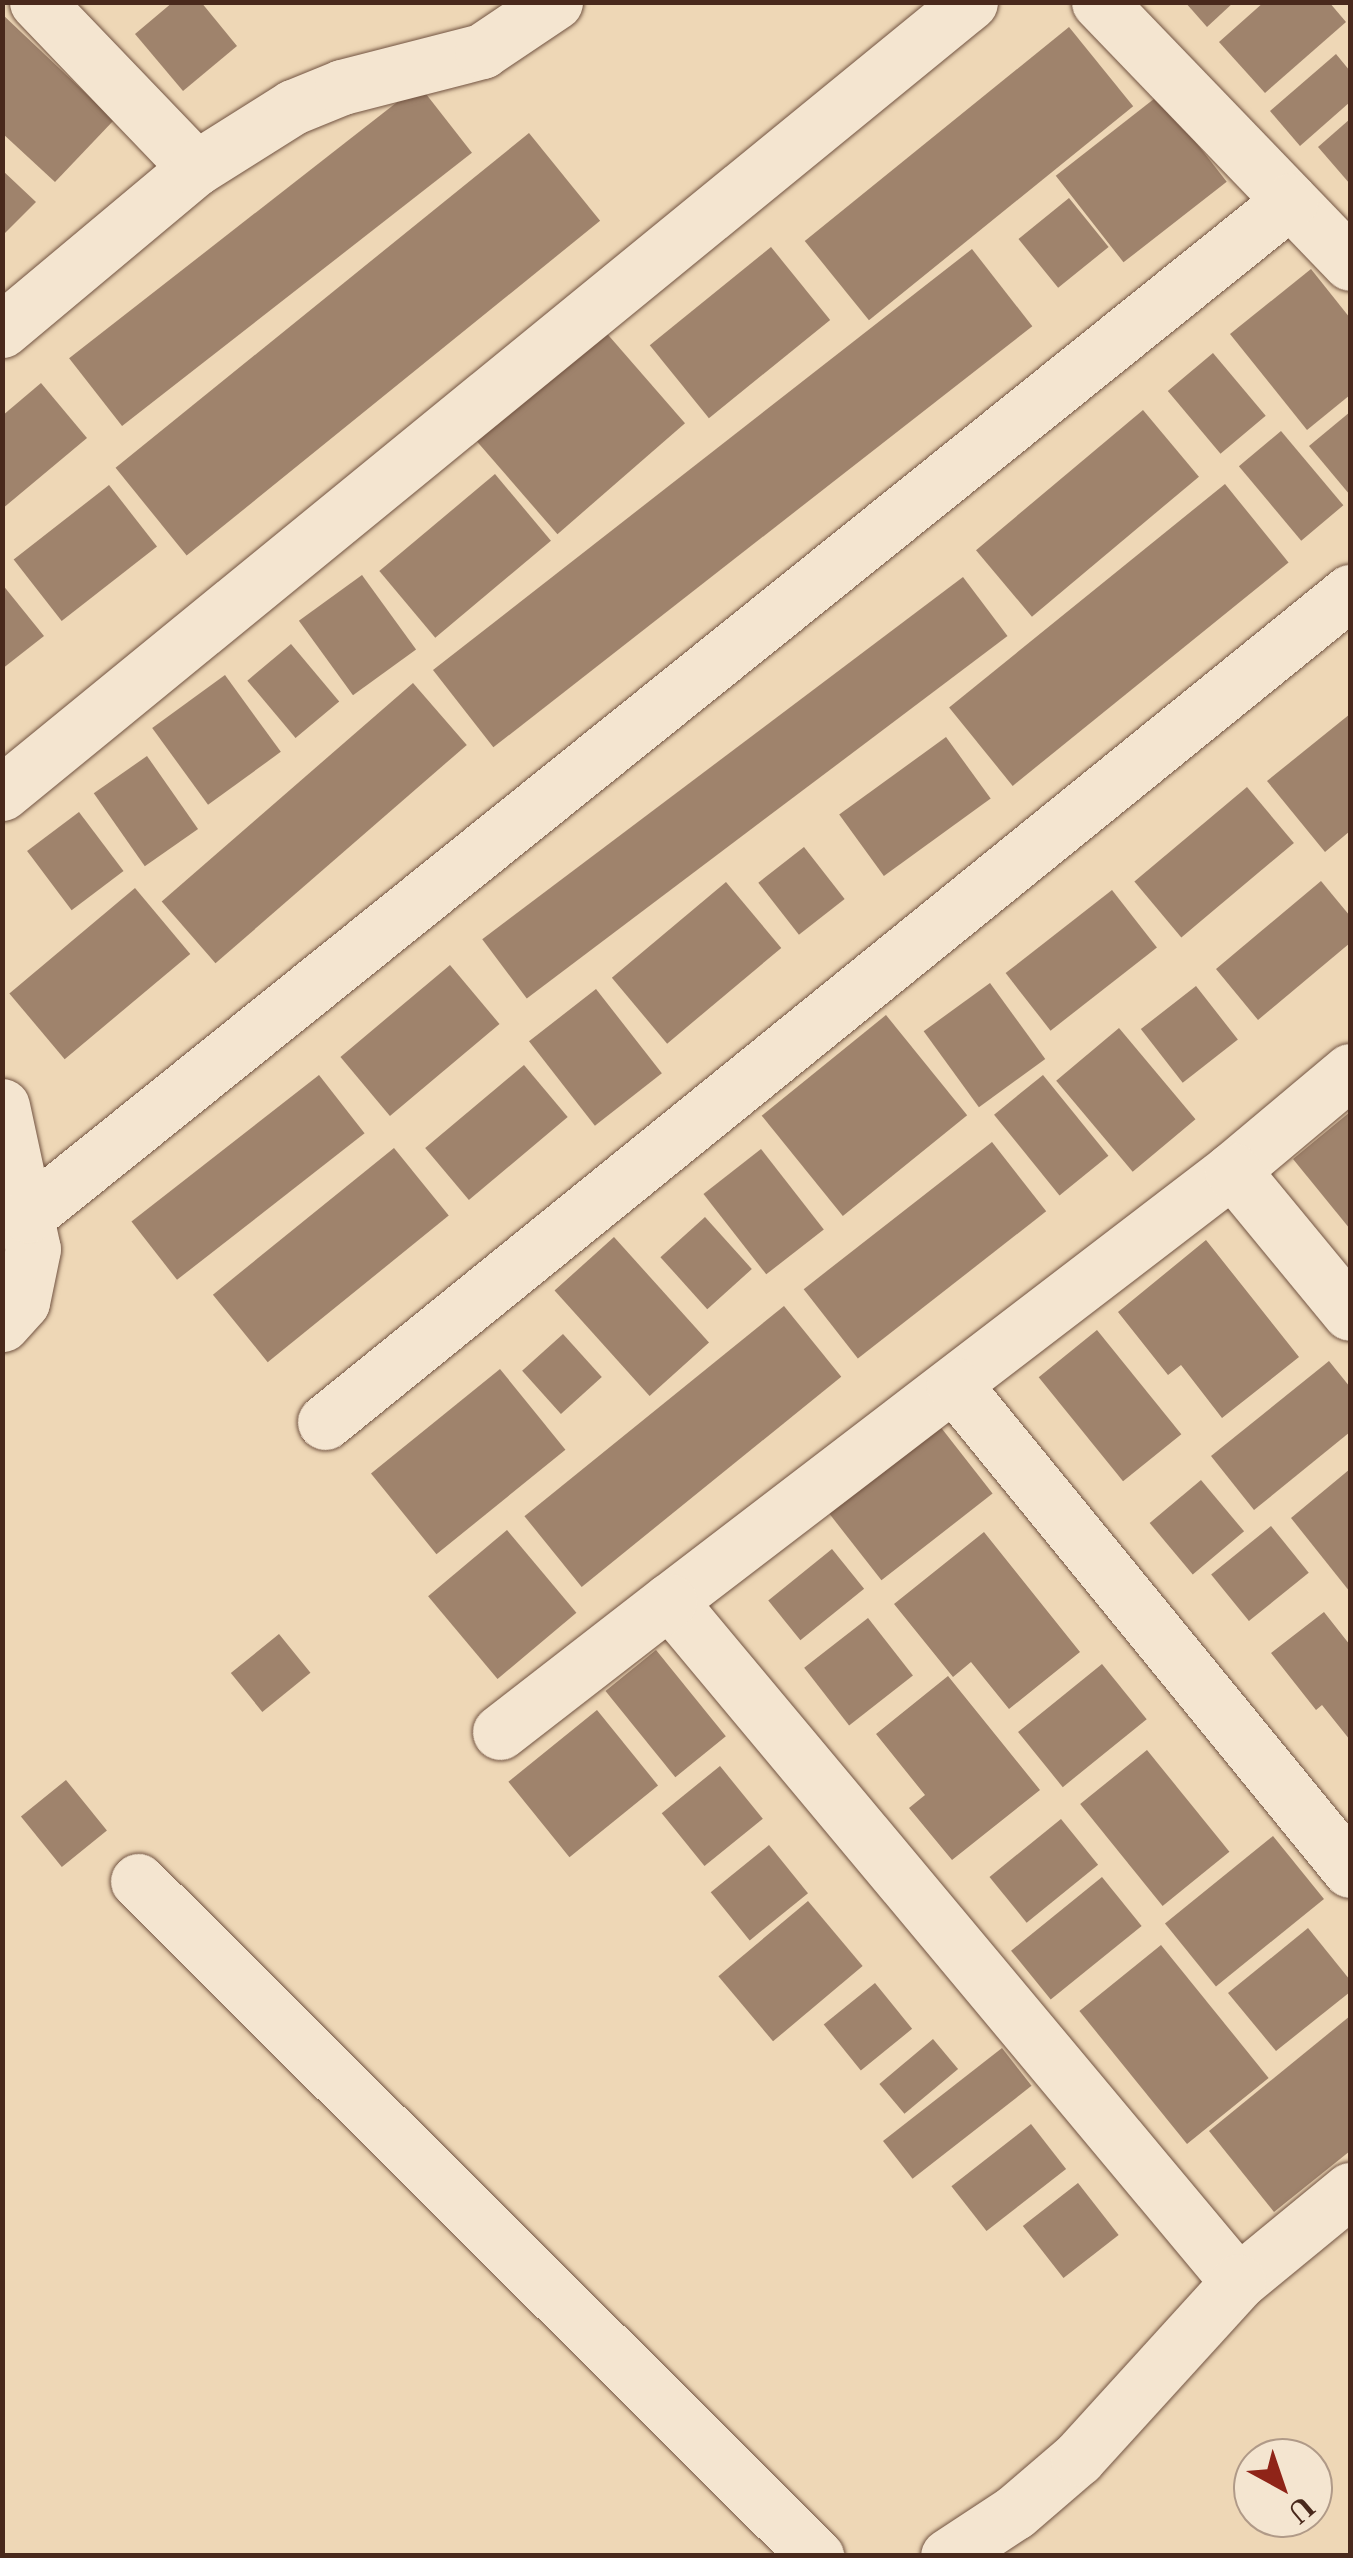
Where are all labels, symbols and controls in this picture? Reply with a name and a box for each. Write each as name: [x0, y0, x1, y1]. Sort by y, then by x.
north arrow: [1233, 2438, 1333, 2538]
text: U: [1281, 2489, 1321, 2530]

